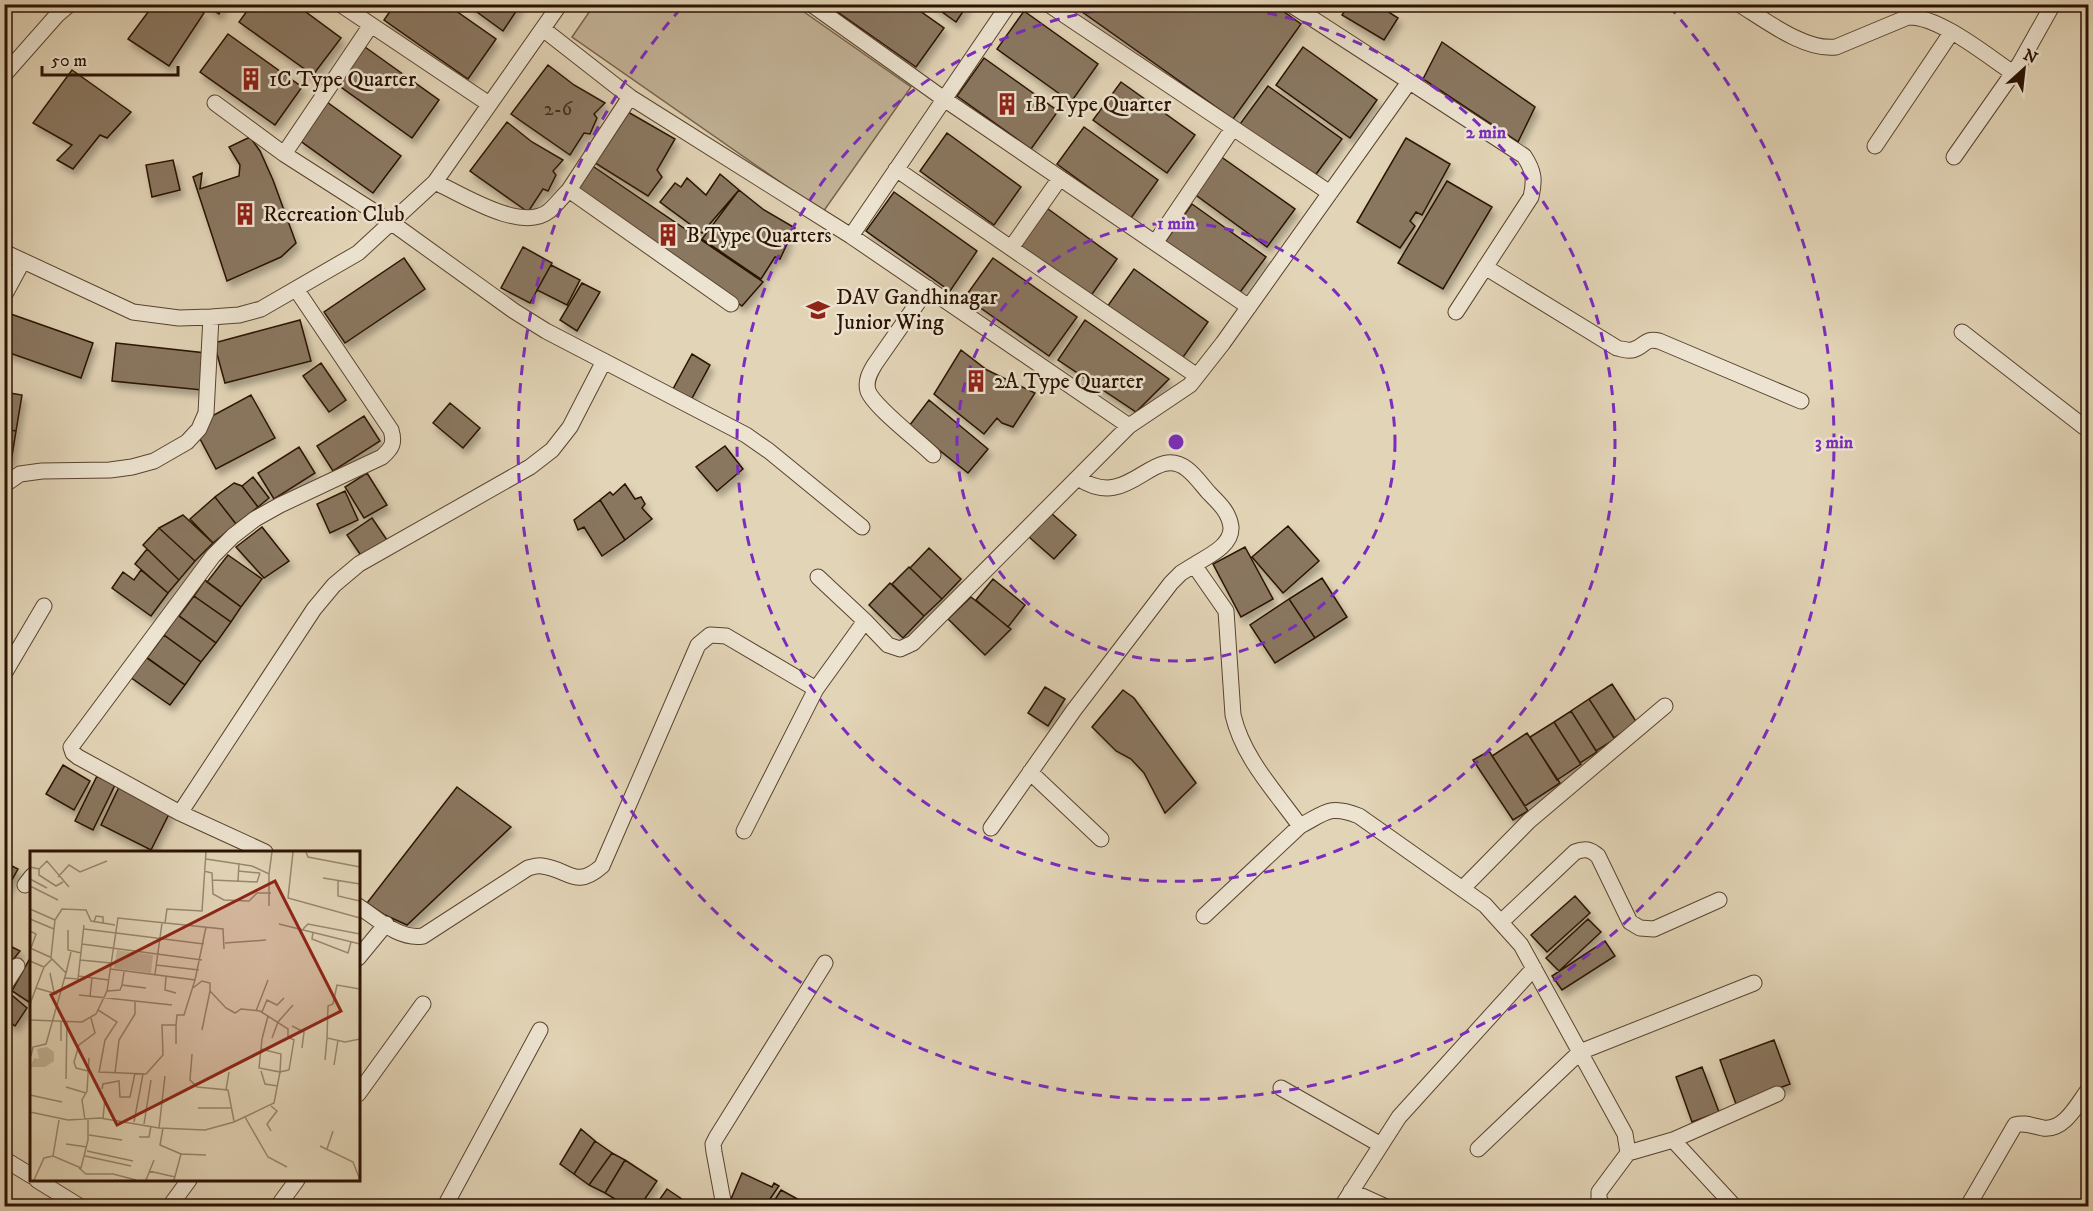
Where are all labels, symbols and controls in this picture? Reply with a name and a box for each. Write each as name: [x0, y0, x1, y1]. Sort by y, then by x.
scale bar: [42, 39, 178, 77]
north arrow: [1994, 39, 2054, 99]
text: N: [2020, 45, 2041, 68]
text: 50 m: [51, 50, 87, 72]
building icon: 1C Type Quarter: [238, 66, 264, 92]
place label: 1C Type Quarter: [269, 66, 417, 93]
building icon: 1B Type Quarter: [994, 91, 1020, 117]
place label: 1B Type Quarter: [1025, 91, 1172, 118]
house number: 2-6: [544, 97, 573, 122]
text: 2 min: [1466, 122, 1507, 144]
building icon: Recreation Club: [232, 201, 258, 227]
place label: Recreation Club: [263, 201, 404, 228]
text: 1 min: [1157, 213, 1196, 235]
building icon: B Type Quarters: [655, 222, 681, 248]
place label: B Type Quarters: [686, 222, 832, 249]
place label: DAV Gandhinagar Junior Wing: [834, 284, 998, 336]
school or university icon: DAV Gandhinagar Junior Wing: [805, 297, 831, 323]
building icon: 2A Type Quarter: [963, 368, 989, 394]
place label: 2A Type Quarter: [994, 368, 1144, 395]
centre of rings: [1166, 432, 1186, 452]
text: 3 min: [1815, 432, 1854, 454]
inset map: [30, 851, 360, 1181]

